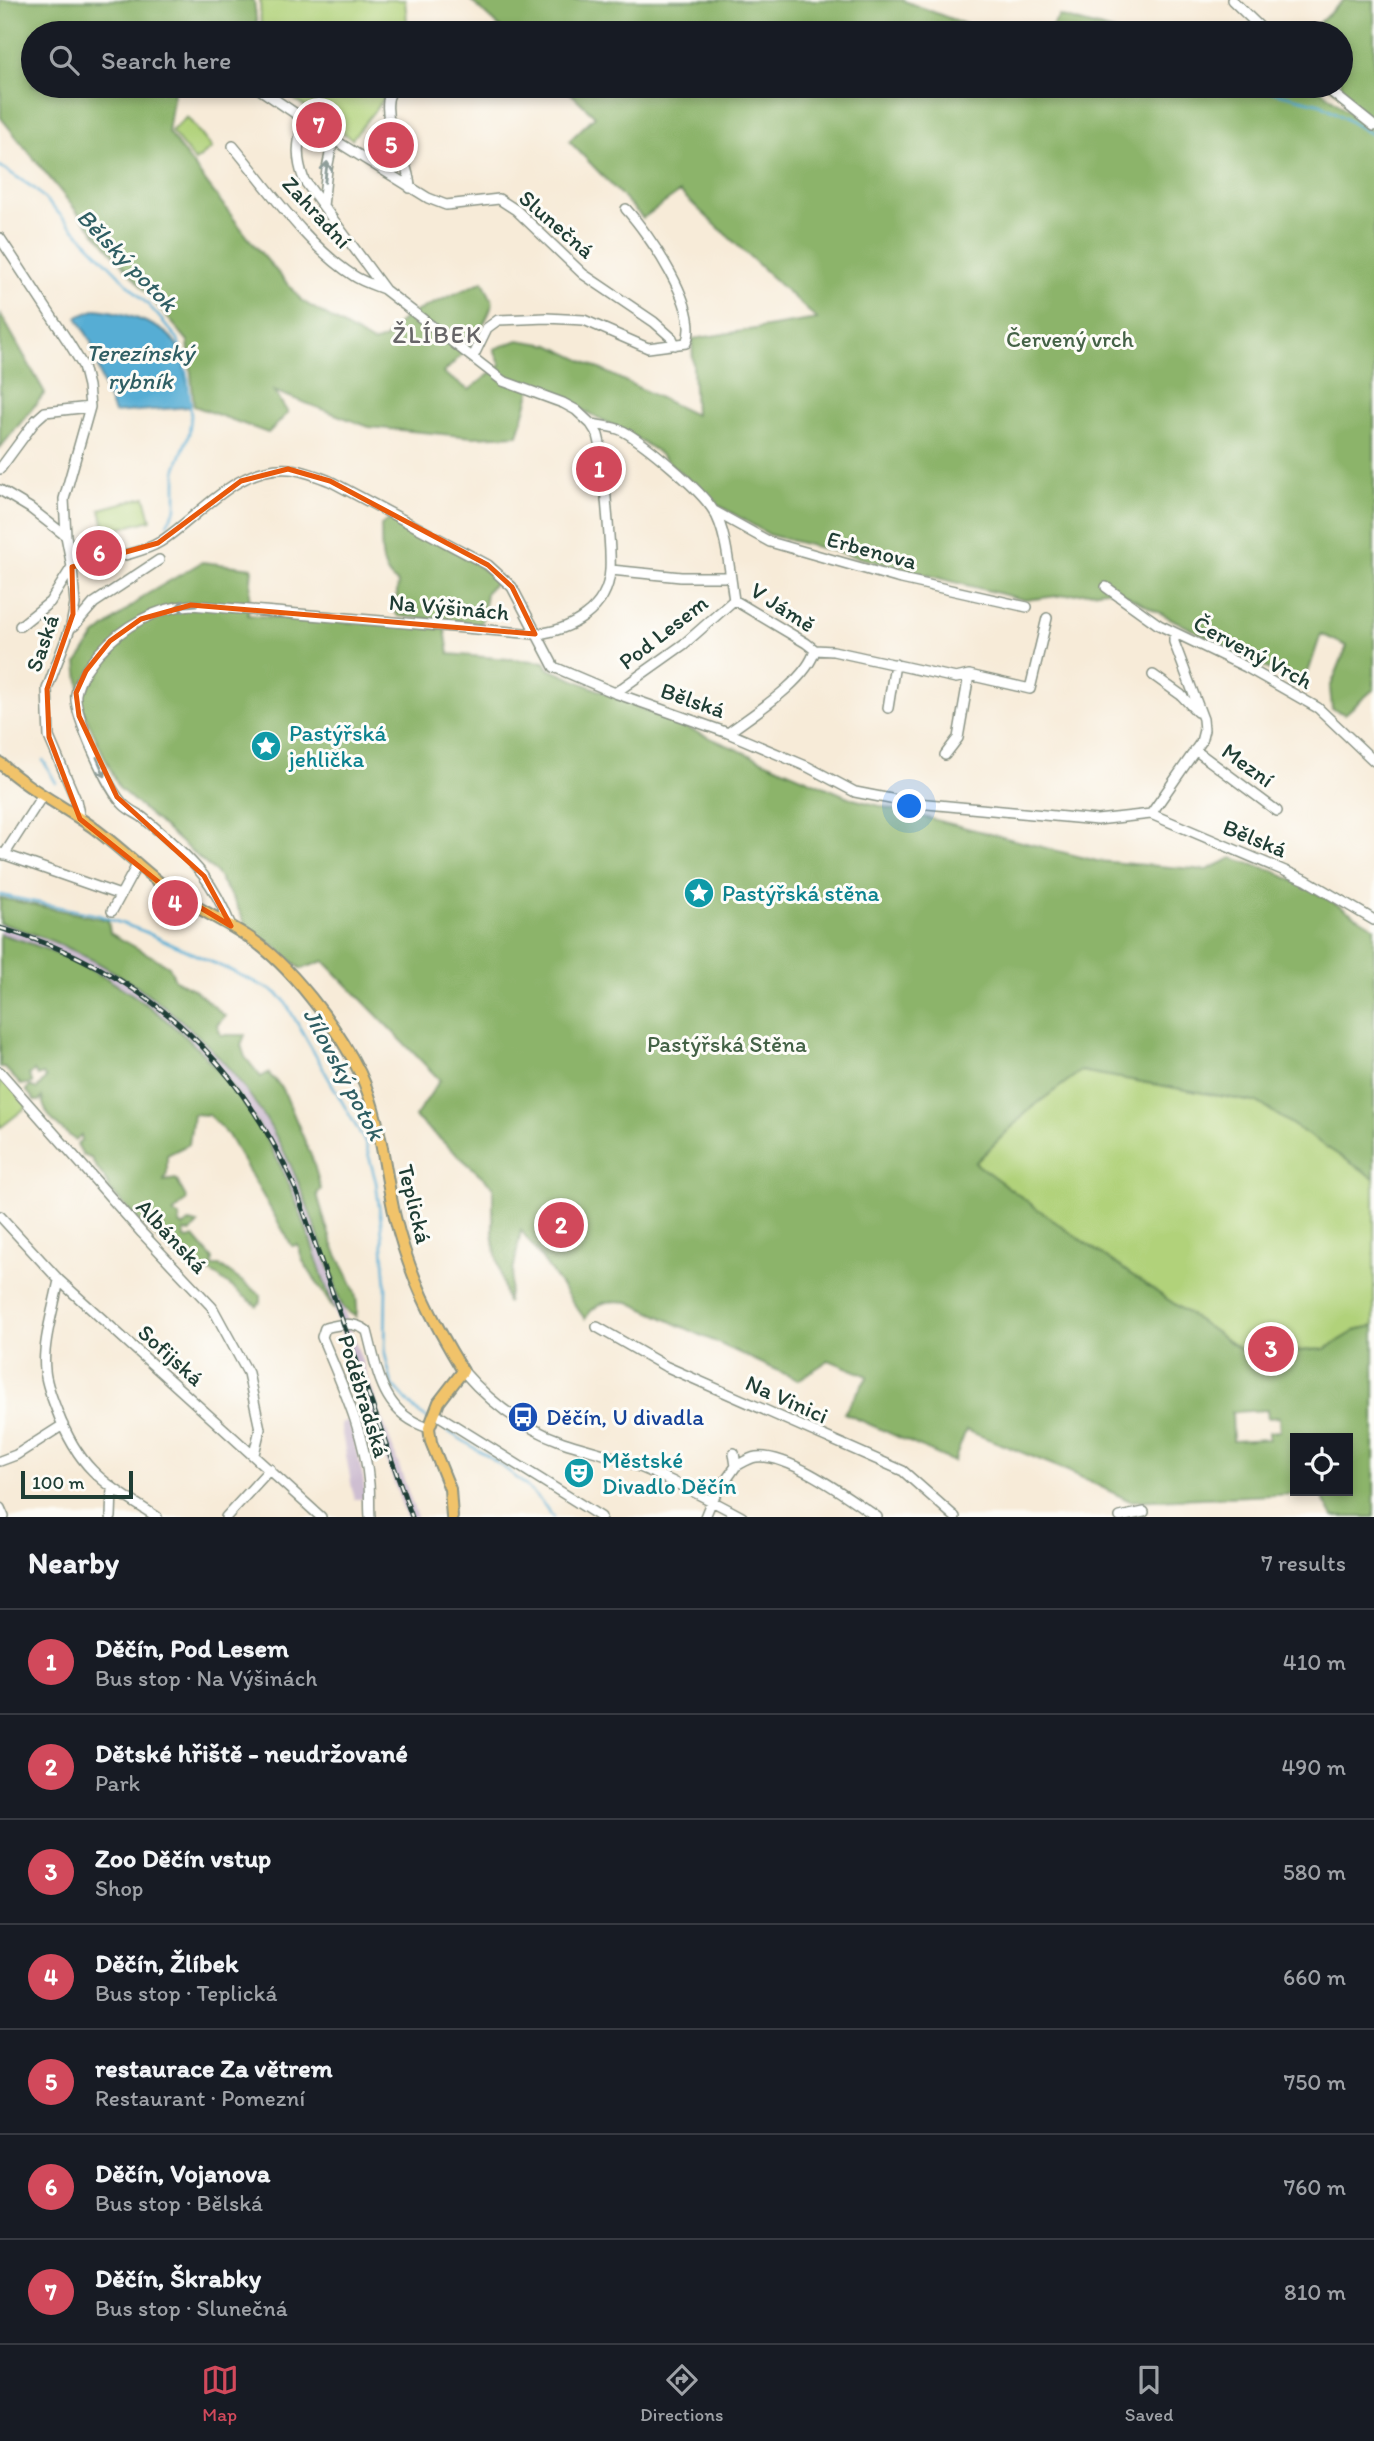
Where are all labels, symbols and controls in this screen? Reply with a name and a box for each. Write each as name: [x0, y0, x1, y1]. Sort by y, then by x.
search box: [21, 21, 1353, 98]
icon: search: [45, 41, 83, 79]
text: Search here: [101, 44, 231, 76]
pin: 7: [296, 99, 342, 151]
pin: 5: [368, 119, 414, 171]
one-way arrow: [320, 161, 333, 184]
street label: Zahradní: [276, 170, 358, 254]
street label: Slunečná: [513, 184, 601, 264]
water label: Bělský potok: [71, 202, 185, 318]
district label: ŽLÍBEK: [393, 320, 483, 349]
park label: Červený vrch: [1006, 325, 1135, 353]
water label: Terezínský rybník: [86, 338, 197, 395]
pin: 1: [576, 443, 622, 495]
street label: Erbenova: [824, 525, 920, 575]
pin: 6: [76, 527, 122, 579]
street label: V Jámě: [745, 576, 821, 638]
street label: Na Výšinách: [388, 588, 510, 626]
street label: Pod Lesem: [613, 589, 713, 675]
one-way arrow: [175, 600, 198, 613]
street label: Červený Vrch: [1189, 609, 1317, 695]
street label: Saská: [19, 611, 65, 675]
street label: Bělská: [657, 676, 729, 724]
place label: Pastýřská jehlička: [288, 719, 386, 773]
place icon: Pastýřská jehlička: [249, 729, 283, 763]
street label: Mezní: [1216, 737, 1280, 793]
one-way arrow: [96, 756, 109, 778]
your location: [892, 789, 926, 823]
street label: Bělská: [1219, 813, 1291, 863]
place icon: Pastýřská stěna: [682, 876, 716, 910]
pin: 4: [152, 877, 198, 929]
place label: Pastýřská stěna: [722, 879, 879, 907]
water label: Jílovský potok: [297, 1003, 392, 1146]
park label: Pastýřská Stěna: [647, 1030, 807, 1058]
street label: Teplická: [392, 1161, 438, 1247]
street label: Albánská: [130, 1193, 214, 1279]
pin: 2: [538, 1199, 584, 1251]
street label: Sofijská: [132, 1318, 210, 1392]
pin: 3: [1248, 1323, 1294, 1375]
street label: Poděbradská: [332, 1331, 396, 1461]
street label: Na Vinici: [741, 1368, 833, 1430]
bus stop icon: Děčín, U divadla: [506, 1400, 540, 1434]
place label: Děčín, U divadla: [546, 1403, 704, 1431]
map controls: [1290, 1433, 1353, 1496]
button: locate: [1290, 1433, 1353, 1496]
place label: Městské Divadlo Děčín: [602, 1446, 737, 1500]
theatre icon: Městské Divadlo Děčín: [562, 1456, 596, 1490]
scale bar: [21, 1468, 133, 1500]
text: 100 m: [32, 1471, 84, 1494]
text: Nearby: [28, 1544, 119, 1581]
text: 7 results: [1261, 1549, 1346, 1577]
text: Děčín, Pod Lesem: [95, 1632, 289, 1664]
text: 1: [46, 1648, 56, 1676]
text: 410 m: [1283, 1648, 1346, 1676]
text: Bus stop · Na Výšinách: [95, 1664, 317, 1692]
text: Dětské hřiště - neudržované: [95, 1737, 408, 1769]
text: 2: [45, 1753, 57, 1781]
text: 490 m: [1281, 1753, 1346, 1781]
text: Park: [95, 1769, 140, 1797]
text: Zoo Děčín vstup: [95, 1842, 271, 1874]
text: 3: [45, 1858, 57, 1886]
text: 580 m: [1283, 1858, 1346, 1886]
text: Shop: [95, 1874, 143, 1902]
text: Děčín, Žlíbek: [95, 1947, 238, 1979]
text: 4: [44, 1963, 58, 1991]
text: 660 m: [1283, 1963, 1346, 1991]
text: Bus stop · Teplická: [95, 1979, 277, 2007]
text: restaurace Za větrem: [95, 2052, 333, 2084]
text: 5: [45, 2068, 57, 2096]
text: 750 m: [1284, 2068, 1346, 2096]
text: Restaurant · Pomezní: [95, 2084, 305, 2112]
text: Děčín, Vojanova: [95, 2157, 270, 2189]
text: 6: [45, 2173, 57, 2201]
text: 760 m: [1284, 2173, 1346, 2201]
text: Bus stop · Bělská: [95, 2189, 263, 2217]
text: Děčín, Škrabky: [95, 2262, 261, 2294]
text: 7: [45, 2278, 57, 2306]
text: 810 m: [1284, 2278, 1346, 2306]
text: Bus stop · Slunečná: [95, 2294, 288, 2322]
tab: Map: [201, 2361, 239, 2426]
tab: Directions: [640, 2361, 724, 2426]
tab: Saved: [1125, 2361, 1173, 2426]

